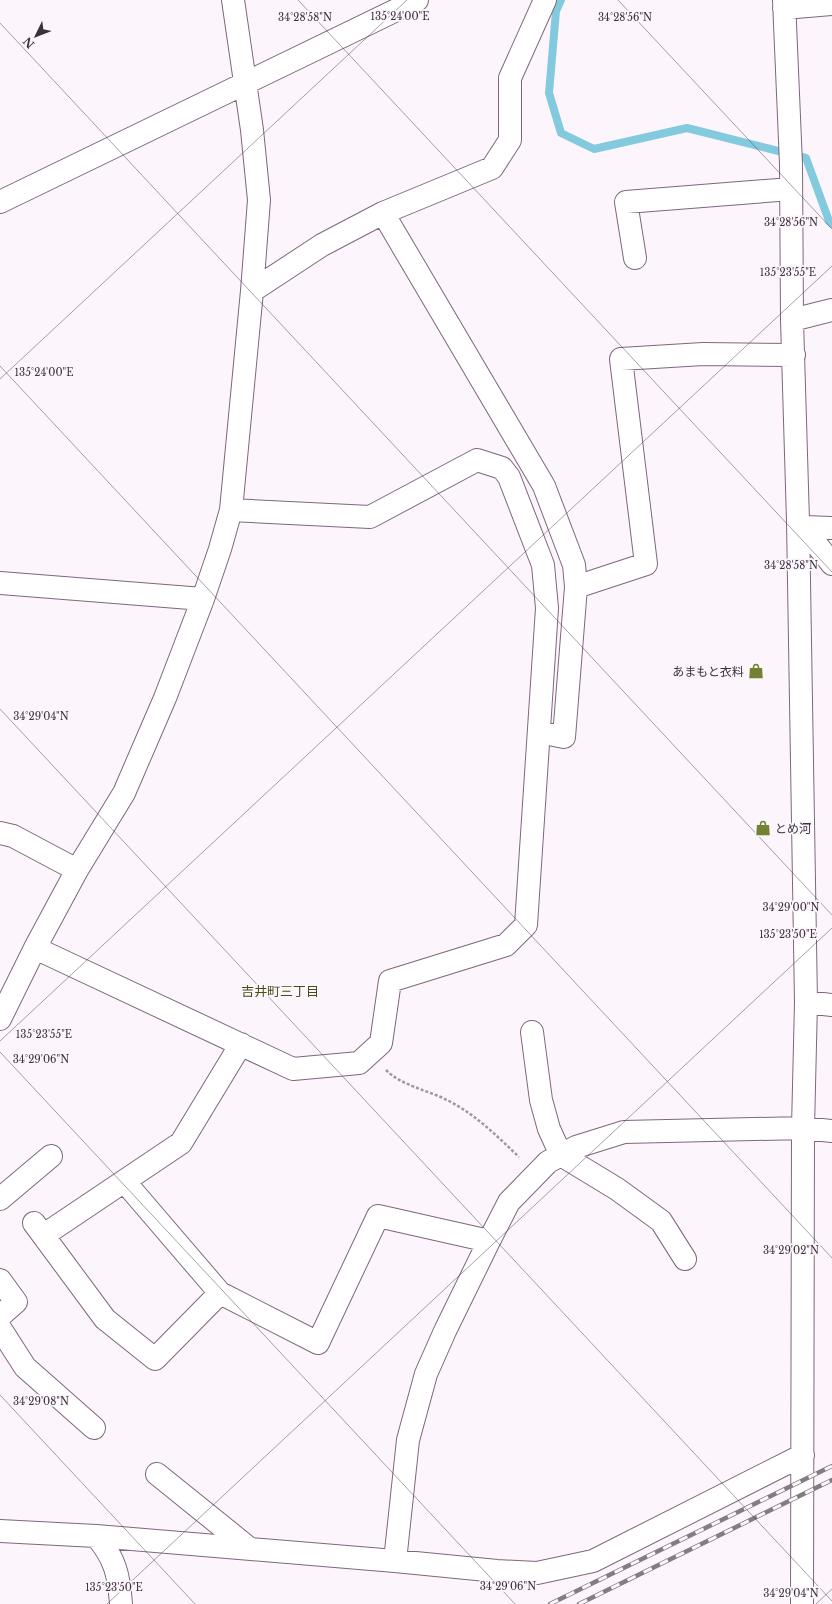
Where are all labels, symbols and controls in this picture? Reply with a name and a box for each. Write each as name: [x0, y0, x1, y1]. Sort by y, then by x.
text: 135°24'00"E: [371, 10, 429, 23]
text: 34°28'58"N: [278, 11, 332, 24]
text: 34°28'56"N: [598, 11, 652, 24]
north arrow: [16, 16, 56, 56]
text: N: [20, 34, 37, 51]
text: 34°28'56"N: [764, 216, 818, 229]
text: 135°23'55"E: [760, 266, 816, 279]
text: 135°24'00"E: [15, 366, 73, 379]
text: 34°28'58"N: [764, 559, 818, 572]
shop icon: あまもと衣料: [747, 662, 765, 680]
place label: あまもと衣料: [672, 664, 744, 679]
text: 34°29'04"N: [13, 710, 69, 723]
shop icon: とめ河: [754, 819, 772, 837]
place label: とめ河: [775, 821, 811, 836]
text: 34°29'00"N: [762, 901, 820, 914]
text: 135°23'50"E: [759, 928, 817, 941]
district label: 吉井町三丁目: [241, 983, 319, 1000]
text: 135°23'55"E: [16, 1028, 72, 1041]
text: 34°29'06"N: [13, 1053, 69, 1066]
text: 34°29'02"N: [763, 1244, 819, 1257]
text: 34°29'08"N: [13, 1395, 69, 1408]
text: 34°29'06"N: [480, 1580, 536, 1593]
text: 135°23'50"E: [85, 1581, 143, 1594]
text: 34°29'04"N: [763, 1587, 819, 1600]

